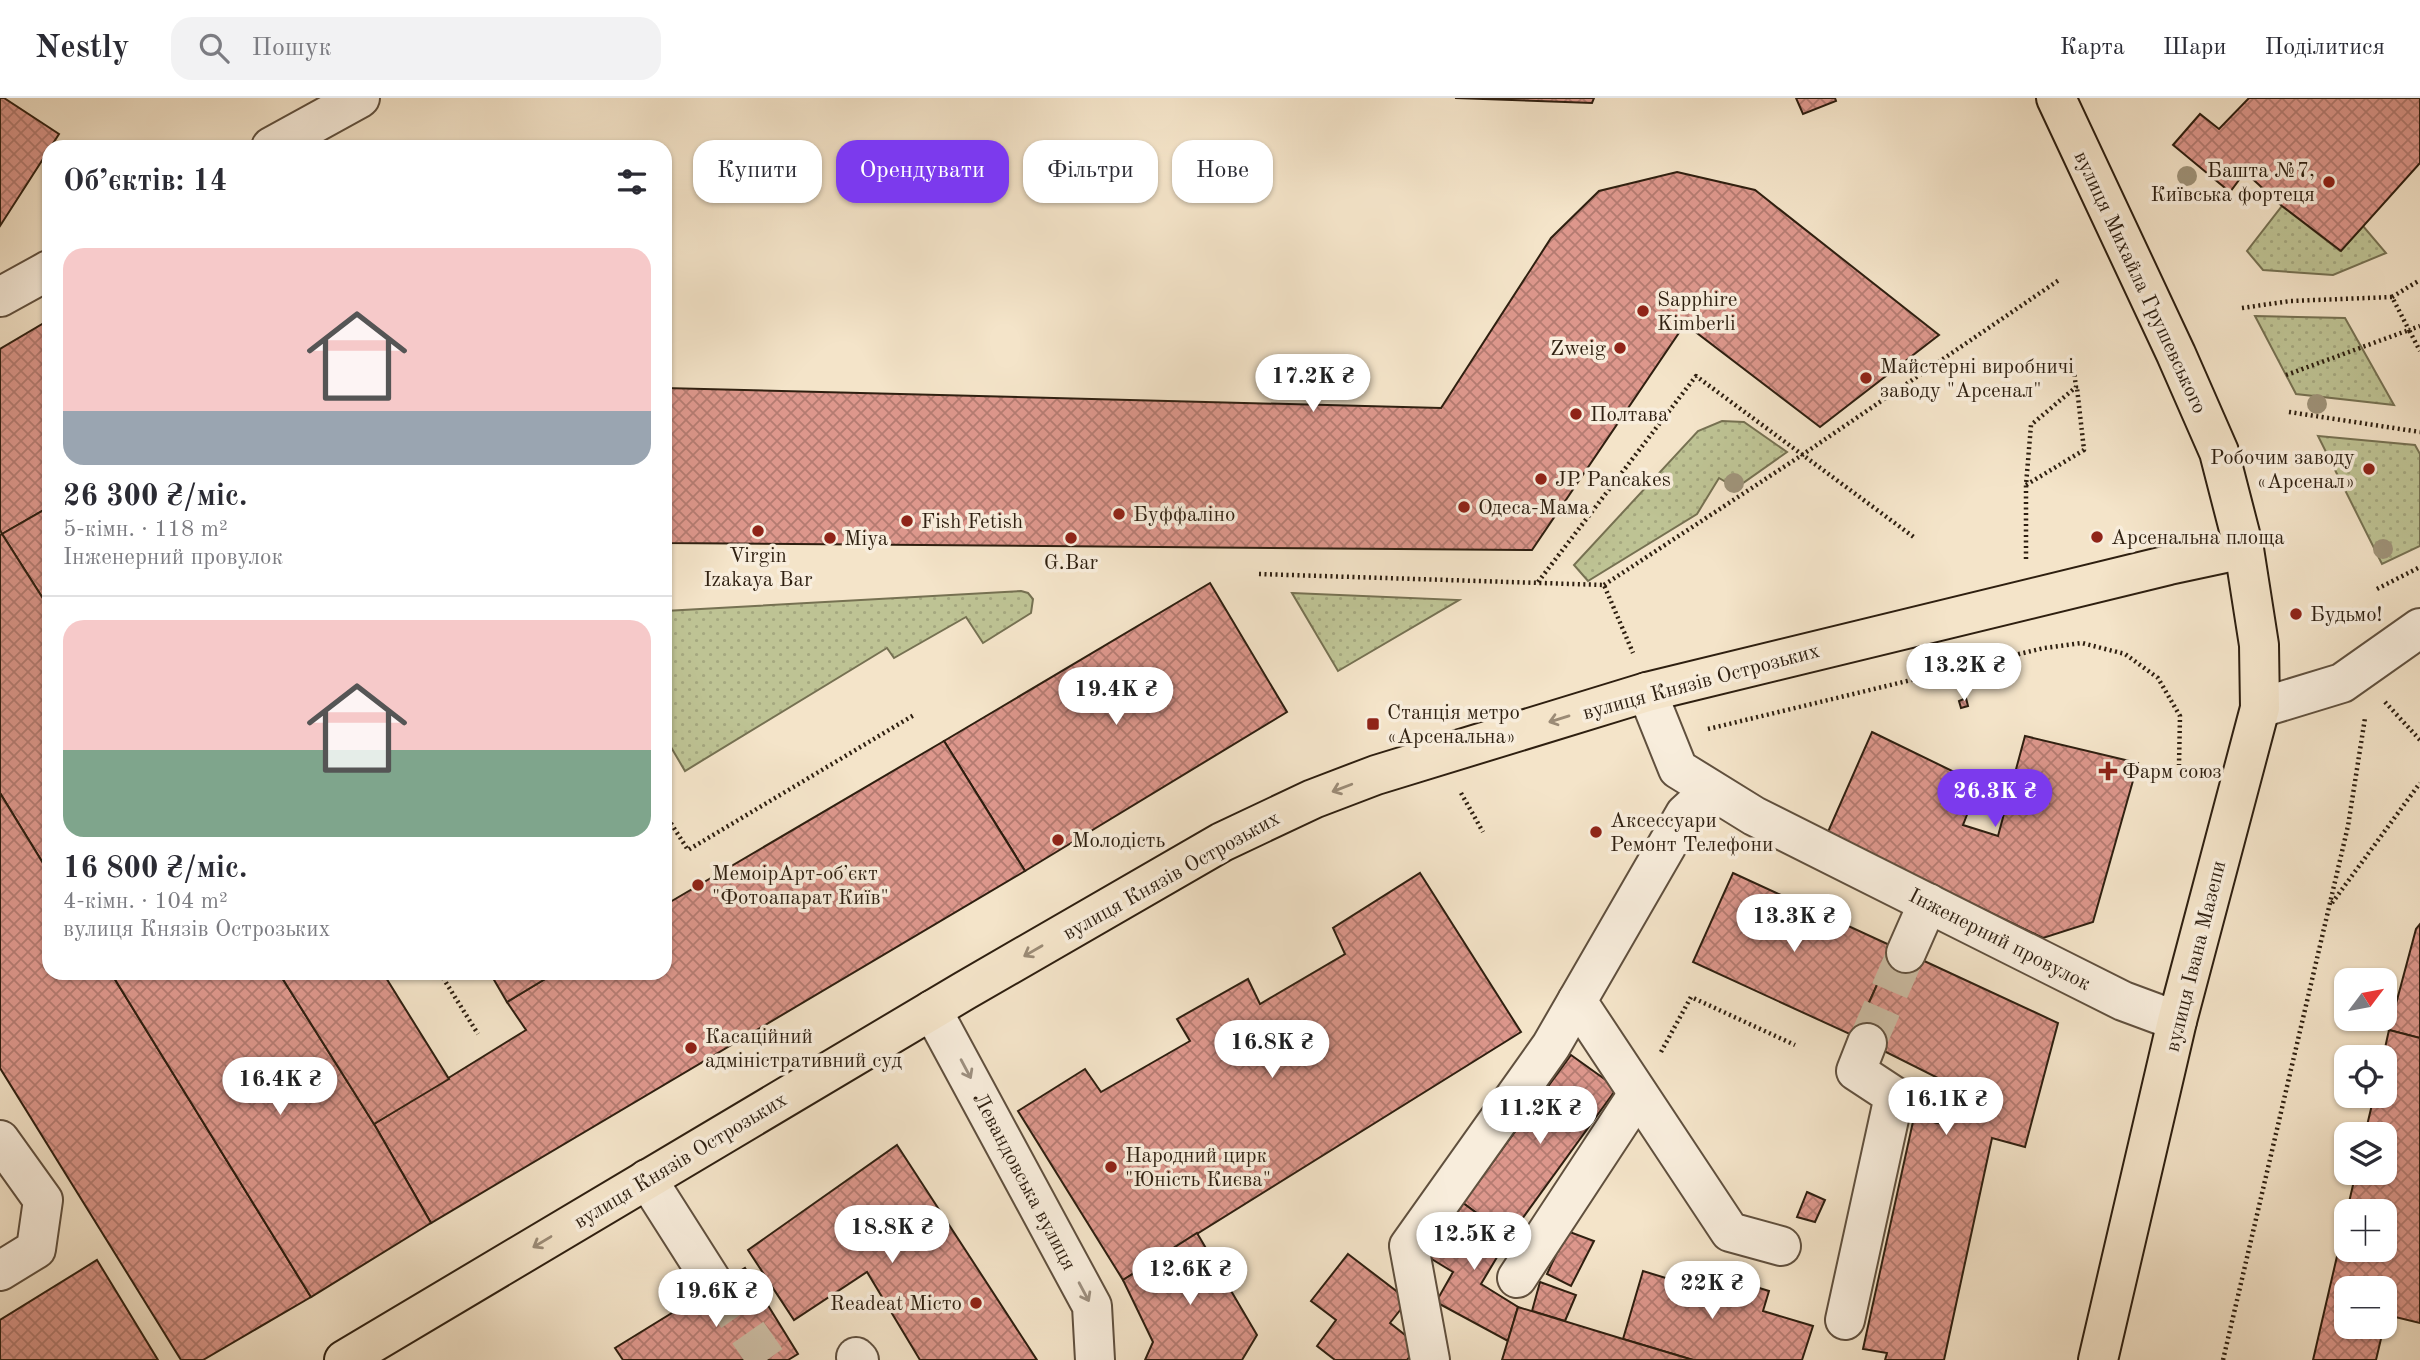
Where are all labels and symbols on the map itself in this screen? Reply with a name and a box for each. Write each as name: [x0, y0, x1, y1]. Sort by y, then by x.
street label: вулиця Михайла Грушевського: [2070, 148, 2210, 417]
place label: Башта №7, Київська фортеця: [2151, 161, 2315, 206]
marker: Башта №7, Київська фортеця: [2321, 174, 2337, 190]
place label: Sapphire Kimberli: [1657, 290, 1738, 335]
marker: Sapphire Kimberli: [1635, 303, 1651, 319]
place label: Zweig: [1550, 339, 1607, 360]
marker: Zweig: [1612, 340, 1628, 356]
pin: 17.2K ₴: [1248, 354, 1378, 414]
place label: Майстерні виробничі заводу "Арсенал": [1880, 357, 2074, 402]
marker: Майстерні виробничі заводу "Арсенал": [1858, 370, 1874, 386]
place label: Полтава: [1590, 405, 1668, 426]
marker: Полтава: [1568, 406, 1584, 422]
place label: Робочим заводу «Арсенал»: [2210, 448, 2355, 493]
marker: Робочим заводу «Арсенал»: [2361, 461, 2377, 477]
place label: JP Pancakes: [1555, 470, 1671, 491]
marker: JP Pancakes: [1533, 471, 1549, 487]
place label: Одеса-Мама: [1478, 498, 1589, 519]
marker: Одеса-Мама: [1456, 499, 1472, 515]
place label: Буффаліно: [1133, 505, 1235, 526]
marker: Буффаліно: [1111, 506, 1127, 522]
place label: Fish Fetish: [921, 512, 1023, 533]
marker: Fish Fetish: [899, 513, 915, 529]
marker: Virgin Izakaya Bar: [750, 523, 766, 539]
place label: Арсенальна площа: [2111, 528, 2285, 549]
place label: Miya: [844, 529, 888, 550]
marker: Арсенальна площа: [2089, 529, 2105, 545]
marker: Miya: [822, 530, 838, 546]
marker: G.Bar: [1063, 530, 1079, 546]
place label: Virgin Izakaya Bar: [703, 546, 813, 591]
place label: G.Bar: [1044, 553, 1099, 574]
place label: Будьмо!: [2310, 605, 2382, 626]
marker: Будьмо!: [2288, 606, 2304, 622]
street label: вулиця Князів Острозьких: [1581, 641, 1822, 724]
pin: 13.2K ₴: [1899, 644, 2029, 703]
pin: 19.4K ₴: [1051, 668, 1181, 727]
place label: Станція метро «Арсенальна»: [1387, 703, 1520, 748]
one-way arrow: [1548, 713, 1570, 726]
marker: Станція метро «Арсенальна»: [1365, 716, 1381, 732]
place label: Фарм союз: [2122, 762, 2222, 783]
marker: Фарм союз: [2100, 763, 2116, 779]
pin: 26.3K ₴: [1930, 770, 2060, 829]
one-way arrow: [1332, 783, 1354, 796]
street label: вулиця Князів Острозьких: [1060, 808, 1284, 945]
place label: Аксессуари Ремонт Телефони: [1610, 811, 1773, 856]
marker: Аксессуари Ремонт Телефони: [1588, 824, 1604, 840]
place label: Молодiсть: [1072, 831, 1165, 852]
marker: Молодiсть: [1050, 832, 1066, 848]
street label: вулиця Івана Мазепи: [2163, 859, 2230, 1054]
place label: МемоірАрт-обʼєкт "Фотоапарат Київ": [712, 864, 889, 909]
marker: МемоірАрт-обʼєкт "Фотоапарат Київ": [690, 877, 706, 893]
street label: Інженерний провулок: [1905, 885, 2094, 996]
pin: 13.3K ₴: [1729, 894, 1859, 954]
one-way arrow: [1023, 945, 1044, 958]
north arrow: [2334, 968, 2398, 1031]
pin: 16.8K ₴: [1207, 1020, 1337, 1080]
place label: Касаційний адміністративний суд: [705, 1027, 903, 1072]
marker: Касаційний адміністративний суд: [683, 1040, 699, 1056]
pin: 16.4K ₴: [215, 1058, 345, 1117]
one-way arrow: [959, 1058, 973, 1079]
pin: 16.1K ₴: [1881, 1077, 2011, 1137]
pin: 11.2K ₴: [1475, 1086, 1605, 1146]
street label: вулиця Князів Острозьких: [571, 1089, 791, 1233]
street label: Левандовська вулиця: [968, 1089, 1079, 1274]
place label: Народний цирк "Юність Києва": [1125, 1146, 1271, 1191]
marker: Народний цирк "Юність Києва": [1103, 1159, 1119, 1175]
pin: 18.8K ₴: [827, 1206, 957, 1265]
pin: 12.5K ₴: [1409, 1212, 1539, 1272]
one-way arrow: [533, 1235, 553, 1249]
pin: 12.6K ₴: [1125, 1248, 1255, 1307]
pin: 22K ₴: [1663, 1262, 1761, 1321]
pin: 19.6K ₴: [651, 1270, 781, 1329]
one-way arrow: [1077, 1281, 1091, 1301]
place label: Readeat Місто: [830, 1294, 962, 1315]
marker: Readeat Місто: [968, 1295, 984, 1311]

